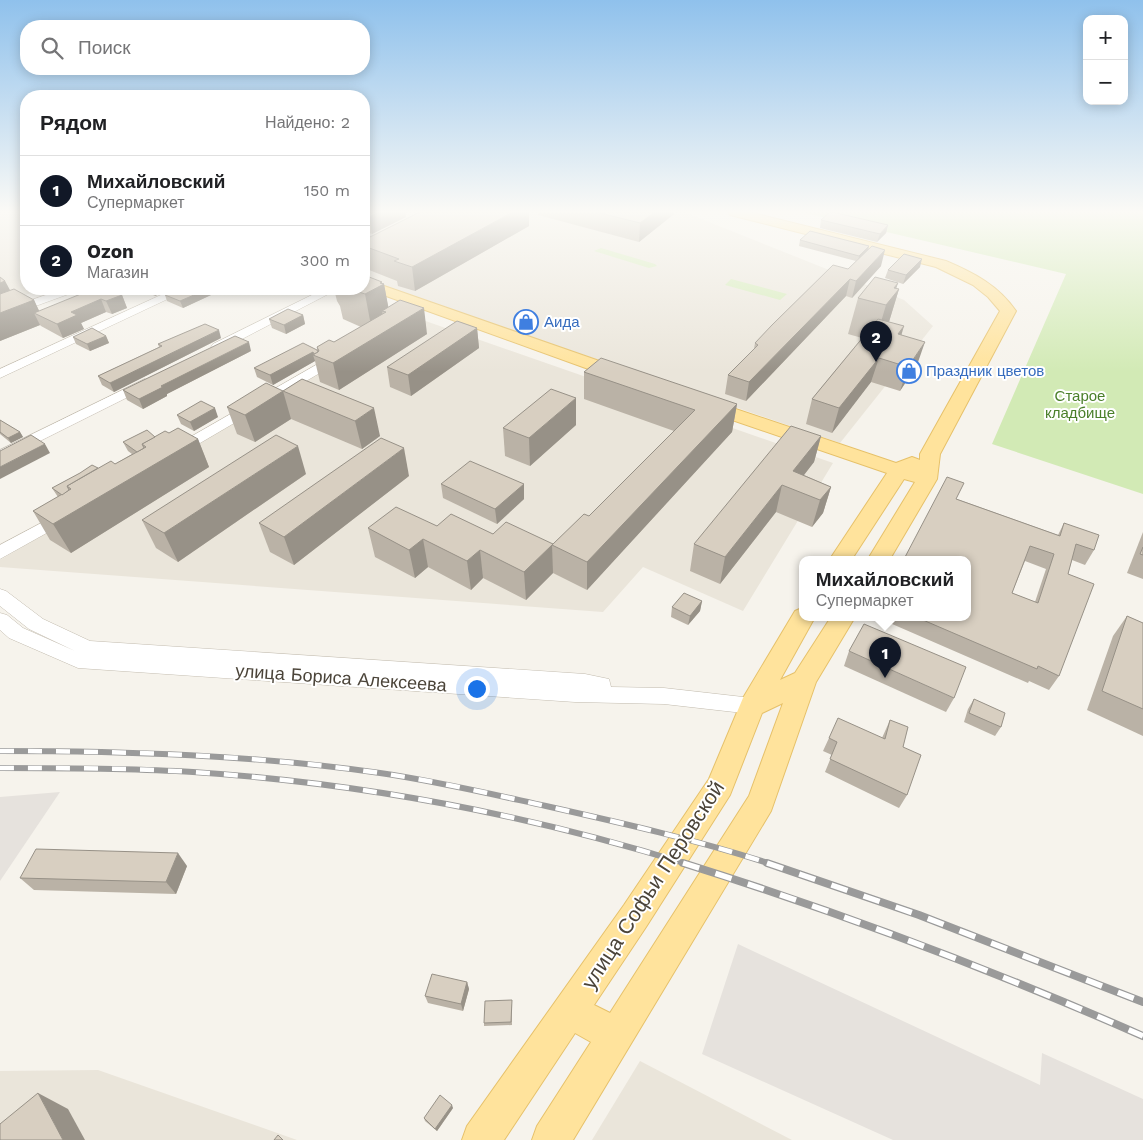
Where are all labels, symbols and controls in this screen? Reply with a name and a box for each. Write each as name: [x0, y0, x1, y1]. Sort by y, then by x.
map controls: [1083, 15, 1128, 105]
button: +: [1083, 15, 1128, 60]
search box: [20, 20, 370, 75]
icon: search: [38, 34, 66, 62]
text: Поиск: [78, 36, 131, 59]
button: −: [1083, 60, 1128, 105]
text: Рядом: [40, 110, 107, 135]
text: Найдено: 2: [265, 113, 350, 132]
text: Михайловский: [87, 170, 225, 193]
text: 1: [53, 181, 59, 200]
text: 150 m: [304, 181, 350, 200]
text: Супермаркет: [87, 193, 185, 212]
text: Ozon: [87, 240, 134, 263]
text: 2: [51, 251, 61, 270]
text: 300 m: [300, 251, 350, 270]
text: Магазин: [87, 263, 149, 282]
shop icon: Аида: [513, 309, 539, 335]
place label: Аида: [544, 313, 580, 331]
pin: 2: [860, 321, 892, 362]
shop icon: Праздник цветов: [896, 358, 922, 384]
place label: Праздник цветов: [926, 362, 1044, 380]
park label: Старое кладбище: [1045, 387, 1115, 422]
popup: [799, 556, 971, 621]
text: Михайловский: [816, 568, 954, 591]
text: Супермаркет: [816, 591, 913, 610]
pin: 1: [869, 637, 901, 678]
street label: улица Бориса Алексеева: [235, 660, 448, 695]
your location: [464, 676, 490, 702]
street label: улица Софьи Перовской: [576, 776, 729, 994]

